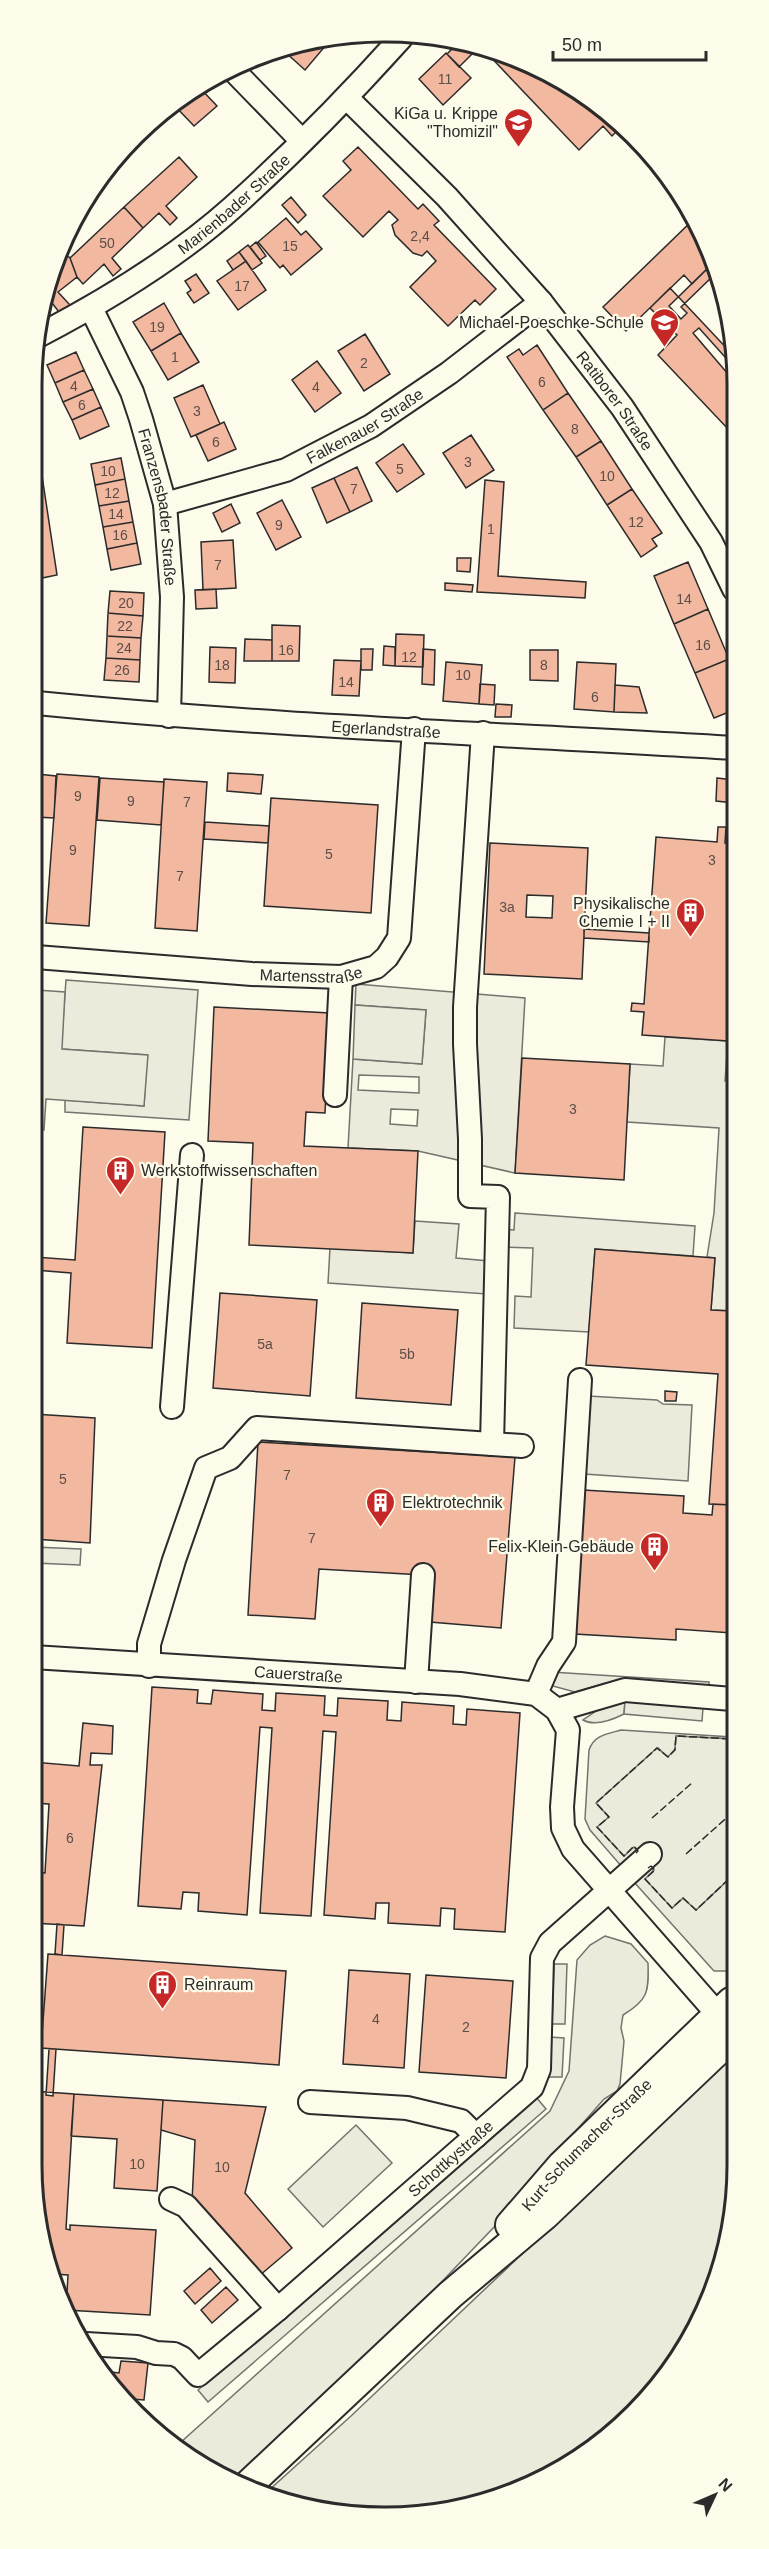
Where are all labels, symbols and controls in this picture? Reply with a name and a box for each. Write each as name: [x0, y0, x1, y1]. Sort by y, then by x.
scale bar: [553, 24, 706, 62]
text: 50 m: [562, 35, 602, 55]
house number: 11: [438, 71, 452, 87]
place label: KiGa u. Krippe "Thomizil": [394, 105, 498, 140]
school or university icon: KiGa u. Krippe "Thomizil": [503, 106, 535, 148]
street label: Marienbader Straße: [175, 150, 293, 257]
house number: 2,4: [410, 228, 430, 244]
house number: 50: [99, 235, 115, 251]
house number: 15: [282, 238, 298, 254]
house number: 17: [234, 278, 250, 294]
school or university icon: Michael-Poeschke-Schule: [649, 306, 681, 348]
place label: Michael-Poeschke-Schule: [459, 314, 644, 331]
house number: 19: [149, 319, 165, 335]
street label: Ratiborer Straße: [573, 348, 657, 453]
house number: 1: [171, 349, 179, 365]
house number: 2: [360, 355, 368, 371]
house number: 6: [538, 374, 546, 390]
house number: 4: [70, 378, 78, 394]
house number: 4: [312, 379, 320, 395]
street label: Falkenauer Straße: [303, 385, 426, 467]
house number: 6: [78, 397, 86, 413]
house number: 3: [193, 403, 201, 419]
house number: 8: [571, 421, 579, 437]
street label: Franzensbader Straße: [136, 426, 180, 586]
house number: 6: [212, 434, 220, 450]
house number: 3: [464, 454, 472, 470]
house number: 5: [396, 461, 404, 477]
house number: 10: [100, 463, 116, 479]
house number: 10: [599, 468, 615, 484]
house number: 7: [350, 481, 358, 497]
house number: 12: [104, 485, 120, 501]
house number: 14: [108, 506, 124, 522]
house number: 12: [628, 514, 644, 530]
house number: 9: [275, 517, 283, 533]
house number: 1: [487, 521, 495, 537]
house number: 16: [112, 527, 128, 543]
house number: 7: [214, 557, 222, 573]
house number: 14: [676, 591, 692, 607]
house number: 20: [118, 595, 134, 611]
house number: 22: [117, 618, 133, 634]
house number: 16: [695, 637, 711, 653]
house number: 24: [116, 640, 132, 656]
house number: 16: [278, 642, 294, 658]
house number: 12: [401, 649, 417, 665]
house number: 18: [214, 657, 230, 673]
house number: 8: [540, 657, 548, 673]
house number: 26: [114, 662, 130, 678]
house number: 10: [455, 667, 471, 683]
house number: 14: [338, 674, 354, 690]
house number: 6: [591, 689, 599, 705]
street label: Egerlandstraße: [331, 717, 441, 740]
house number: 9: [74, 788, 82, 804]
house number: 9: [127, 793, 135, 809]
house number: 7: [183, 794, 191, 810]
house number: 9: [69, 842, 77, 858]
house number: 5: [325, 846, 333, 862]
house number: 3: [708, 852, 716, 868]
house number: 7: [176, 868, 184, 884]
place label: Physikalische Chemie I + II: [573, 895, 670, 930]
building icon: Physikalische Chemie I + II: [675, 896, 707, 938]
house number: 3a: [499, 899, 515, 915]
street label: Martensstraße: [259, 963, 364, 986]
house number: 3: [569, 1101, 577, 1117]
building icon: Werkstoffwissenschaften: [104, 1154, 136, 1196]
place label: Werkstoffwissenschaften: [141, 1162, 317, 1179]
house number: 5a: [257, 1336, 273, 1352]
house number: 5b: [399, 1346, 415, 1362]
house number: 7: [283, 1467, 291, 1483]
house number: 5: [59, 1471, 67, 1487]
building icon: Elektrotechnik: [365, 1486, 397, 1528]
place label: Elektrotechnik: [402, 1494, 503, 1511]
house number: 7: [308, 1530, 316, 1546]
building icon: Felix-Klein-Gebäude: [639, 1530, 671, 1572]
place label: Felix-Klein-Gebäude: [488, 1538, 634, 1555]
street label: Cauerstraße: [254, 1662, 344, 1685]
house number: 6: [66, 1830, 74, 1846]
building icon: Reinraum: [147, 1968, 179, 2010]
place label: Reinraum: [184, 1976, 253, 1993]
house number: 4: [372, 2011, 380, 2027]
house number: 2: [462, 2019, 470, 2035]
street label: Kurt-Schumacher-Straße: [518, 2075, 655, 2214]
street label: Schottkystraße: [405, 2117, 496, 2200]
house number: 10: [129, 2156, 145, 2172]
house number: 10: [214, 2159, 230, 2175]
north arrow: [685, 2465, 745, 2525]
text: N: [715, 2475, 736, 2495]

